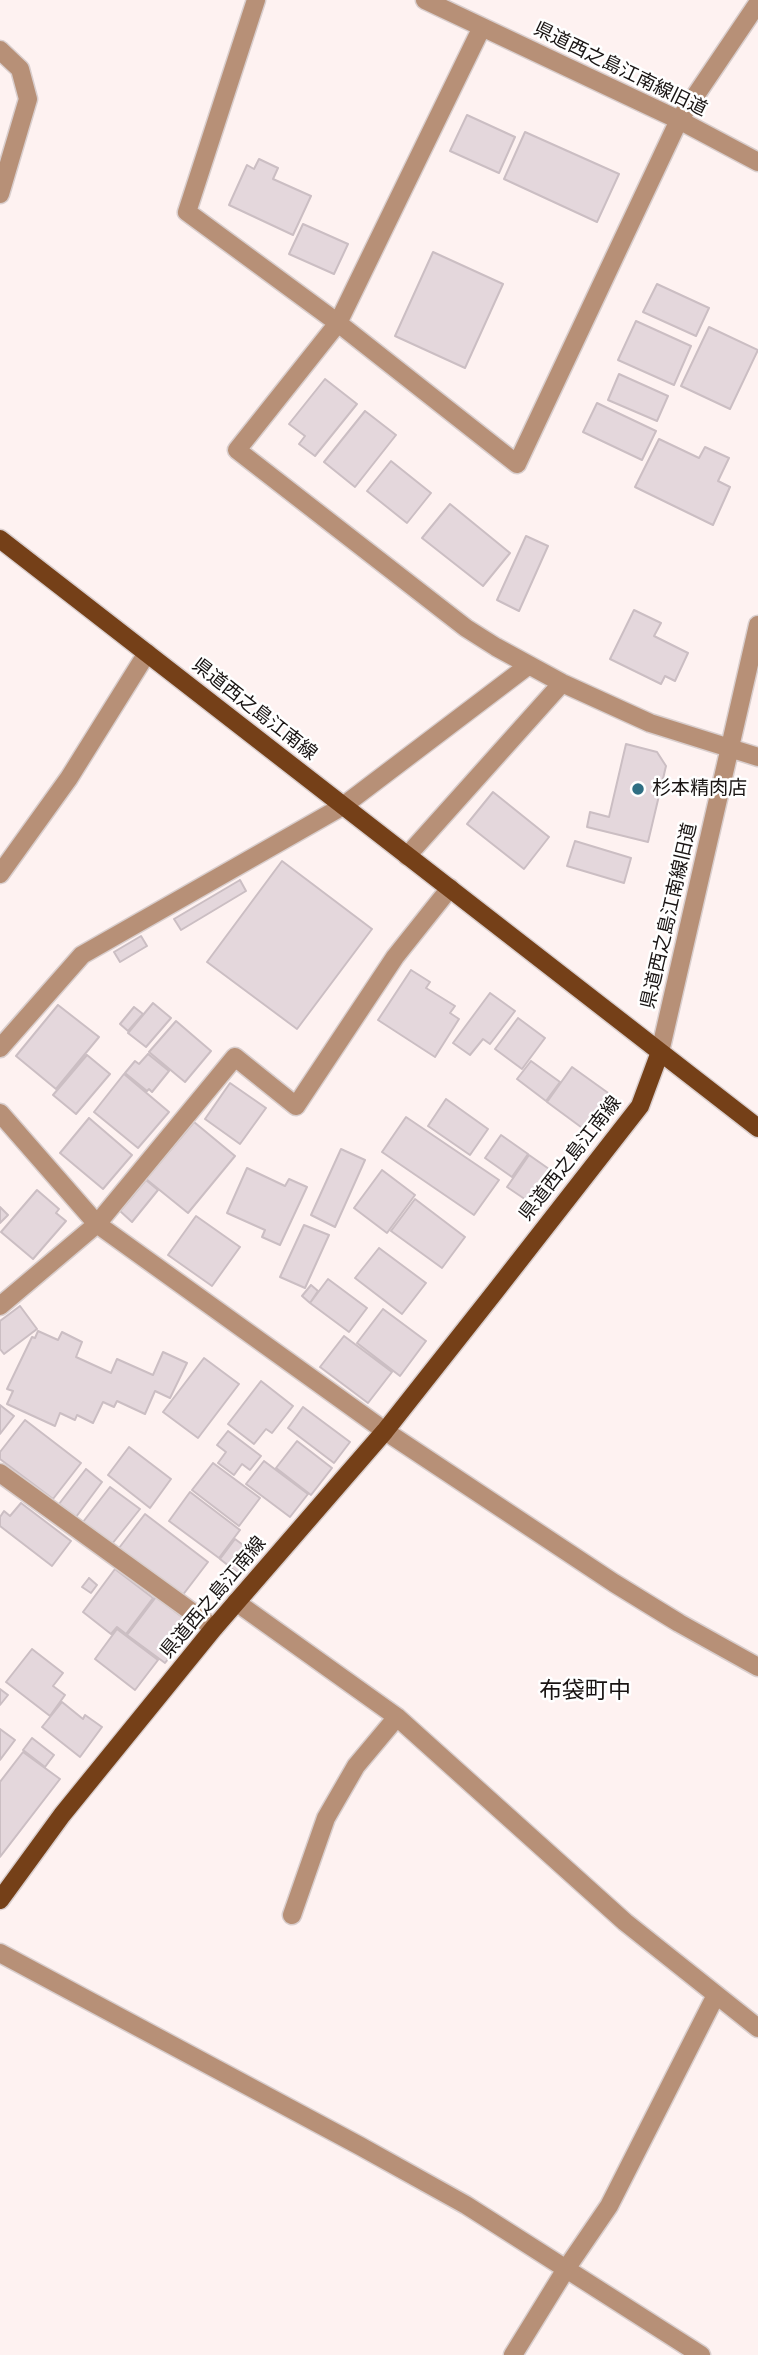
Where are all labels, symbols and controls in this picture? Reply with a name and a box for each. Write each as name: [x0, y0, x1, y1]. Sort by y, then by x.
street label: 県道西之島江南線旧道: [530, 18, 710, 122]
street label: 県道西之島江南線: [187, 654, 321, 766]
place label: 杉本精肉店: [652, 778, 747, 800]
marker: 杉本精肉店: [630, 781, 646, 797]
street label: 県道西之島江南線旧道: [638, 821, 702, 1011]
street label: 県道西之島江南線: [515, 1092, 627, 1226]
street label: 県道西之島江南線: [156, 1532, 272, 1664]
district label: 布袋町中: [539, 1678, 631, 1706]

